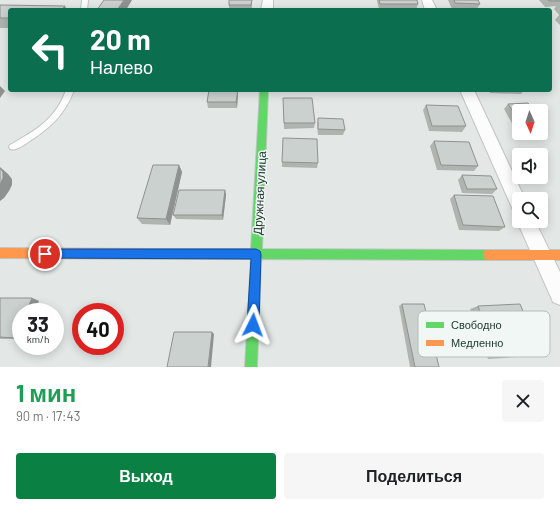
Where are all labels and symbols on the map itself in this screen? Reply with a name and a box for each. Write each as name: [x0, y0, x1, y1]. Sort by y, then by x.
north arrow: [512, 104, 548, 140]
street label: Дружная улица: [250, 150, 269, 235]
pin: [28, 237, 62, 271]
speed limit sign: 40: [72, 303, 124, 355]
position arrow: [232, 304, 274, 346]
legend: [418, 311, 550, 357]
text: Свободно: [451, 318, 502, 331]
text: Медленно: [451, 336, 503, 349]

